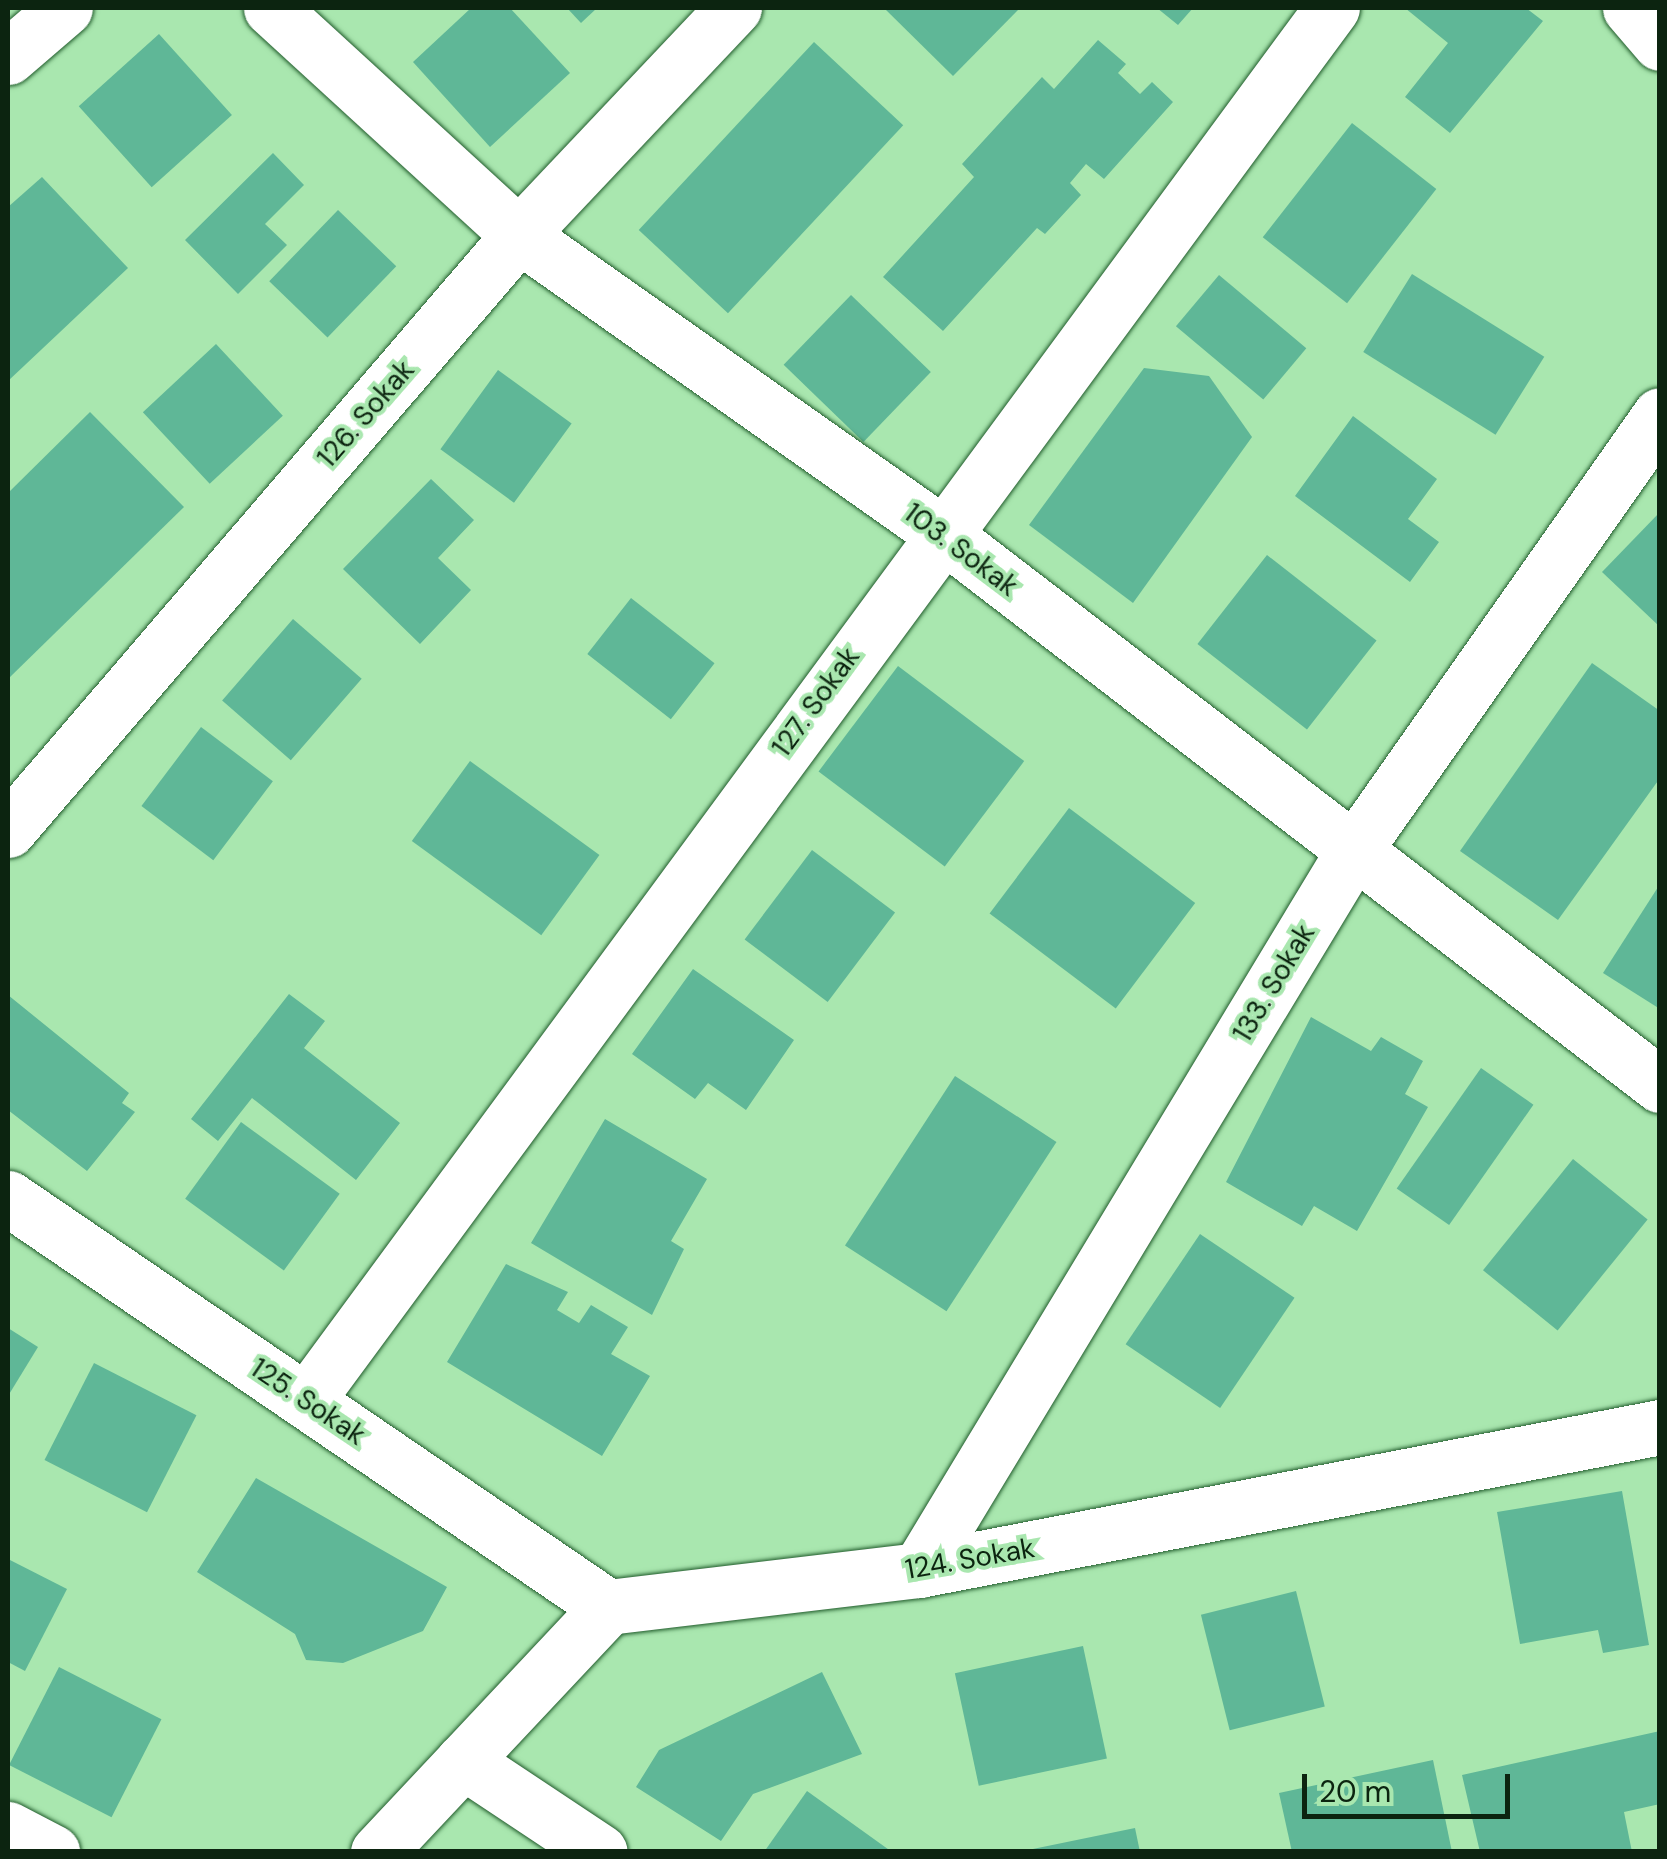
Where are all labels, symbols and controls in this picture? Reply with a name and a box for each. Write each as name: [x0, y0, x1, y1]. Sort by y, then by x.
street label: 126. Sokak: [311, 354, 421, 474]
street label: 103. Sokak: [898, 496, 1024, 604]
street label: 127. Sokak: [765, 641, 867, 763]
street label: 133. Sokak: [1226, 918, 1322, 1048]
street label: 125. Sokak: [244, 1351, 372, 1453]
street label: 124. Sokak: [903, 1531, 1037, 1587]
scale bar: [1307, 1754, 1514, 1816]
text: 20 m: [1319, 1772, 1391, 1811]

